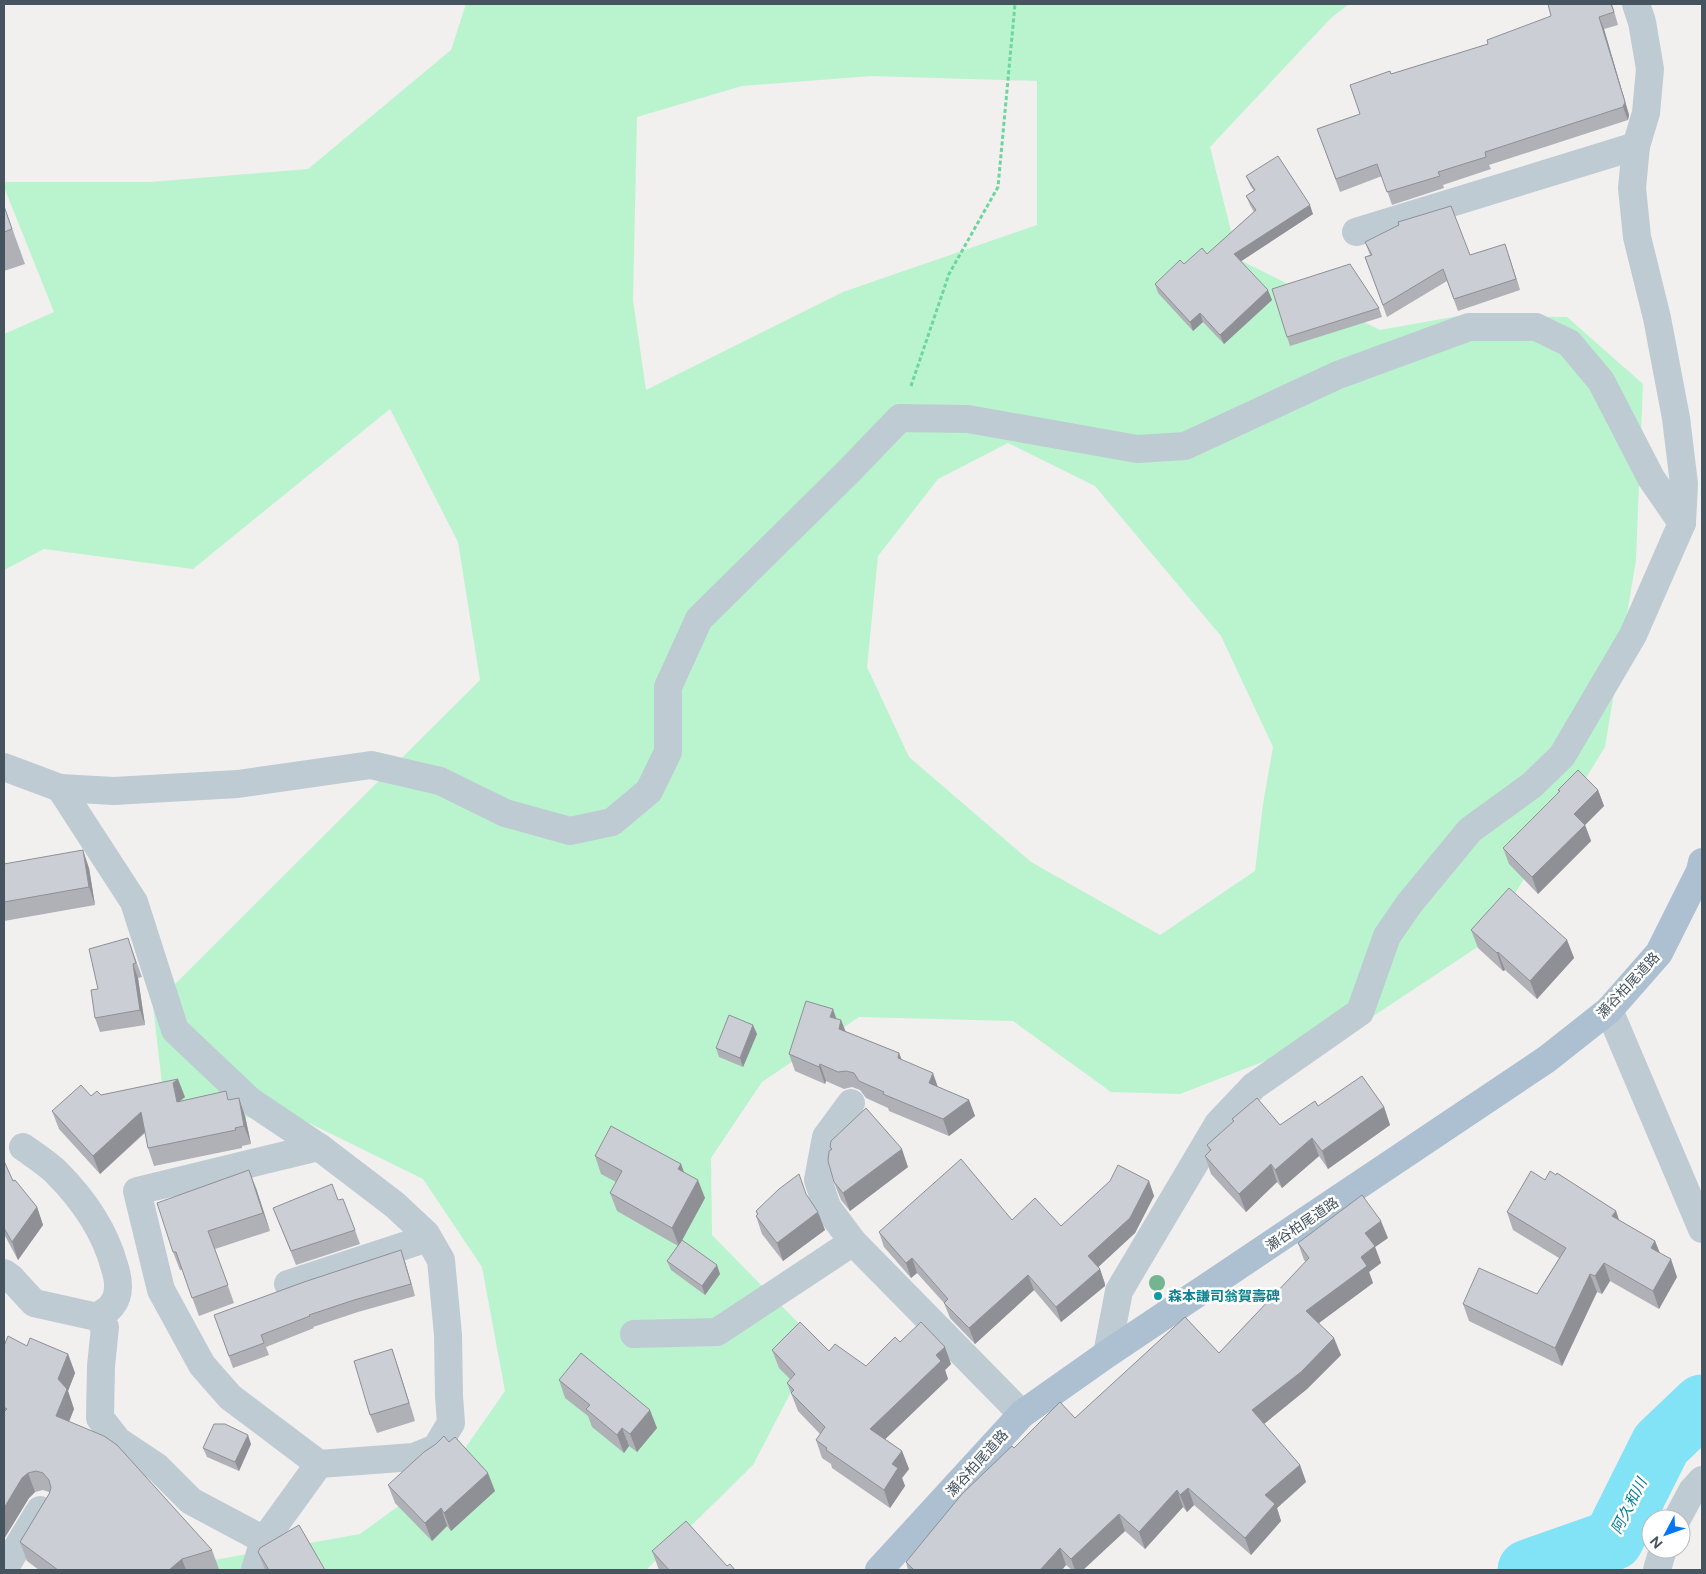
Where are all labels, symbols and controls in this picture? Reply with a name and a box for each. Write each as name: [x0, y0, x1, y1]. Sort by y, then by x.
street label: 瀬谷柏尾道路: [1594, 949, 1663, 1022]
street label: 瀬谷柏尾道路: [1263, 1194, 1342, 1255]
place label: 森本謙司翁賀壽碑: [1168, 1288, 1280, 1305]
marker: 森本謙司翁賀壽碑: [1152, 1290, 1164, 1302]
street label: 瀬谷柏尾道路: [943, 1426, 1012, 1500]
water label: 阿久和川: [1607, 1473, 1652, 1537]
north arrow: [1641, 1509, 1691, 1559]
text: N: [1647, 1533, 1667, 1552]

